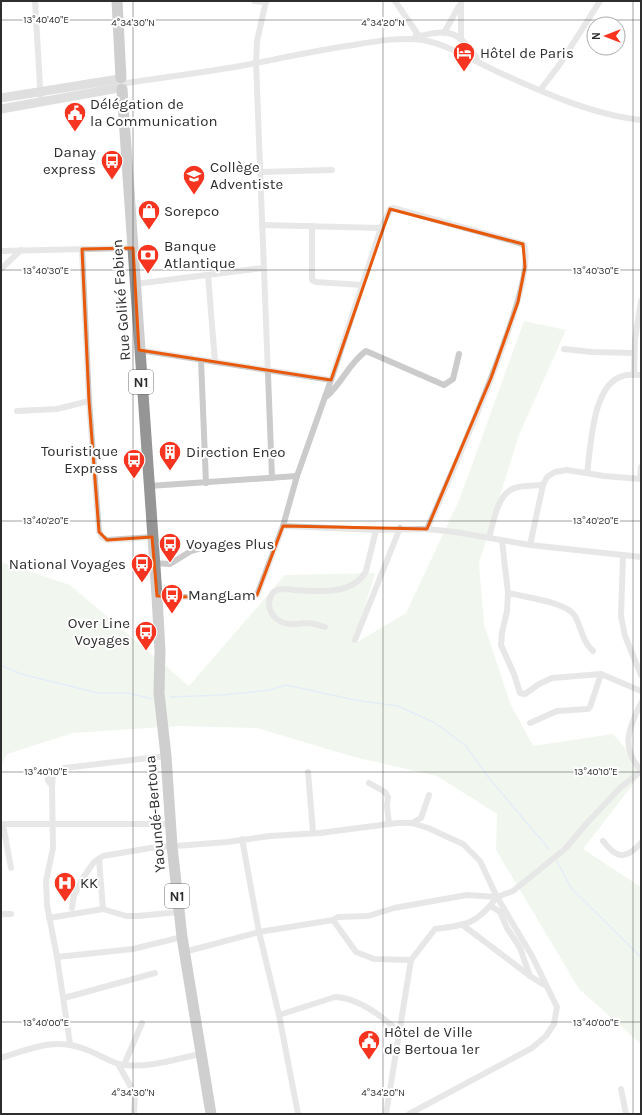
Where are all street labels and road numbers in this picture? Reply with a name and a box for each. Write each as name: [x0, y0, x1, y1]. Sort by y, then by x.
street label: Rue Goliké Fabien: [108, 239, 134, 361]
road number: N1: [129, 370, 153, 394]
street label: Yaoundé-Bertoua: [141, 755, 169, 873]
road number: N1: [165, 884, 189, 908]

